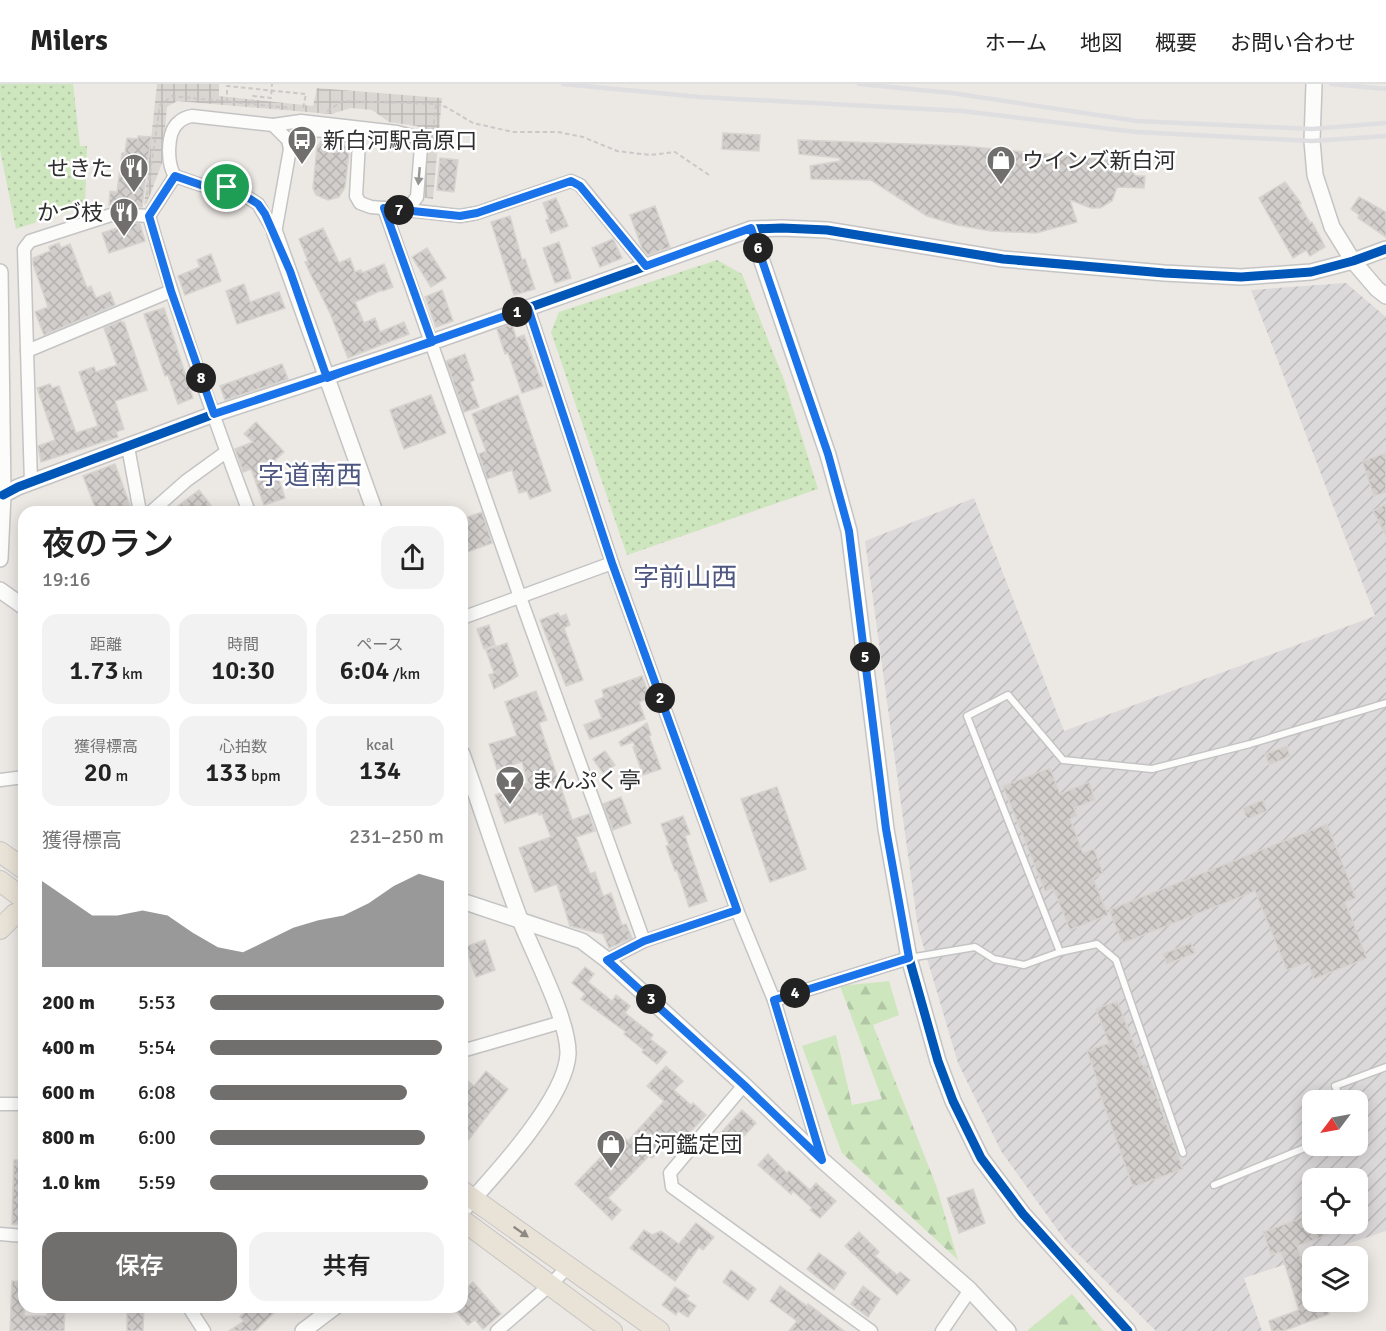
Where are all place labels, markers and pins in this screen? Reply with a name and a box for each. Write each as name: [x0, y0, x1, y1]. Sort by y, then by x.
bus stop icon: 新白河駅高原口: [286, 124, 318, 166]
place label: 新白河駅高原口: [323, 127, 477, 154]
shop icon: ウインズ新白河: [985, 144, 1017, 186]
place label: ウインズ新白河: [1022, 147, 1176, 174]
restaurant icon: せきた: [118, 152, 150, 194]
place label: せきた: [47, 155, 113, 182]
pin: [201, 161, 252, 212]
pin: 7: [384, 195, 414, 225]
restaurant icon: かづ枝: [108, 196, 140, 238]
place label: かづ枝: [37, 199, 103, 226]
pin: 6: [743, 233, 773, 263]
pin: 1: [502, 297, 532, 327]
pin: 8: [186, 363, 216, 393]
pin: 5: [850, 642, 880, 672]
pin: 2: [645, 683, 675, 713]
bar icon: まんぷく亭: [494, 764, 526, 806]
place label: まんぷく亭: [531, 767, 641, 794]
pin: 4: [780, 978, 810, 1008]
pin: 3: [636, 984, 666, 1014]
shop icon: 白河鑑定団: [595, 1128, 627, 1170]
place label: 白河鑑定団: [632, 1131, 742, 1158]

